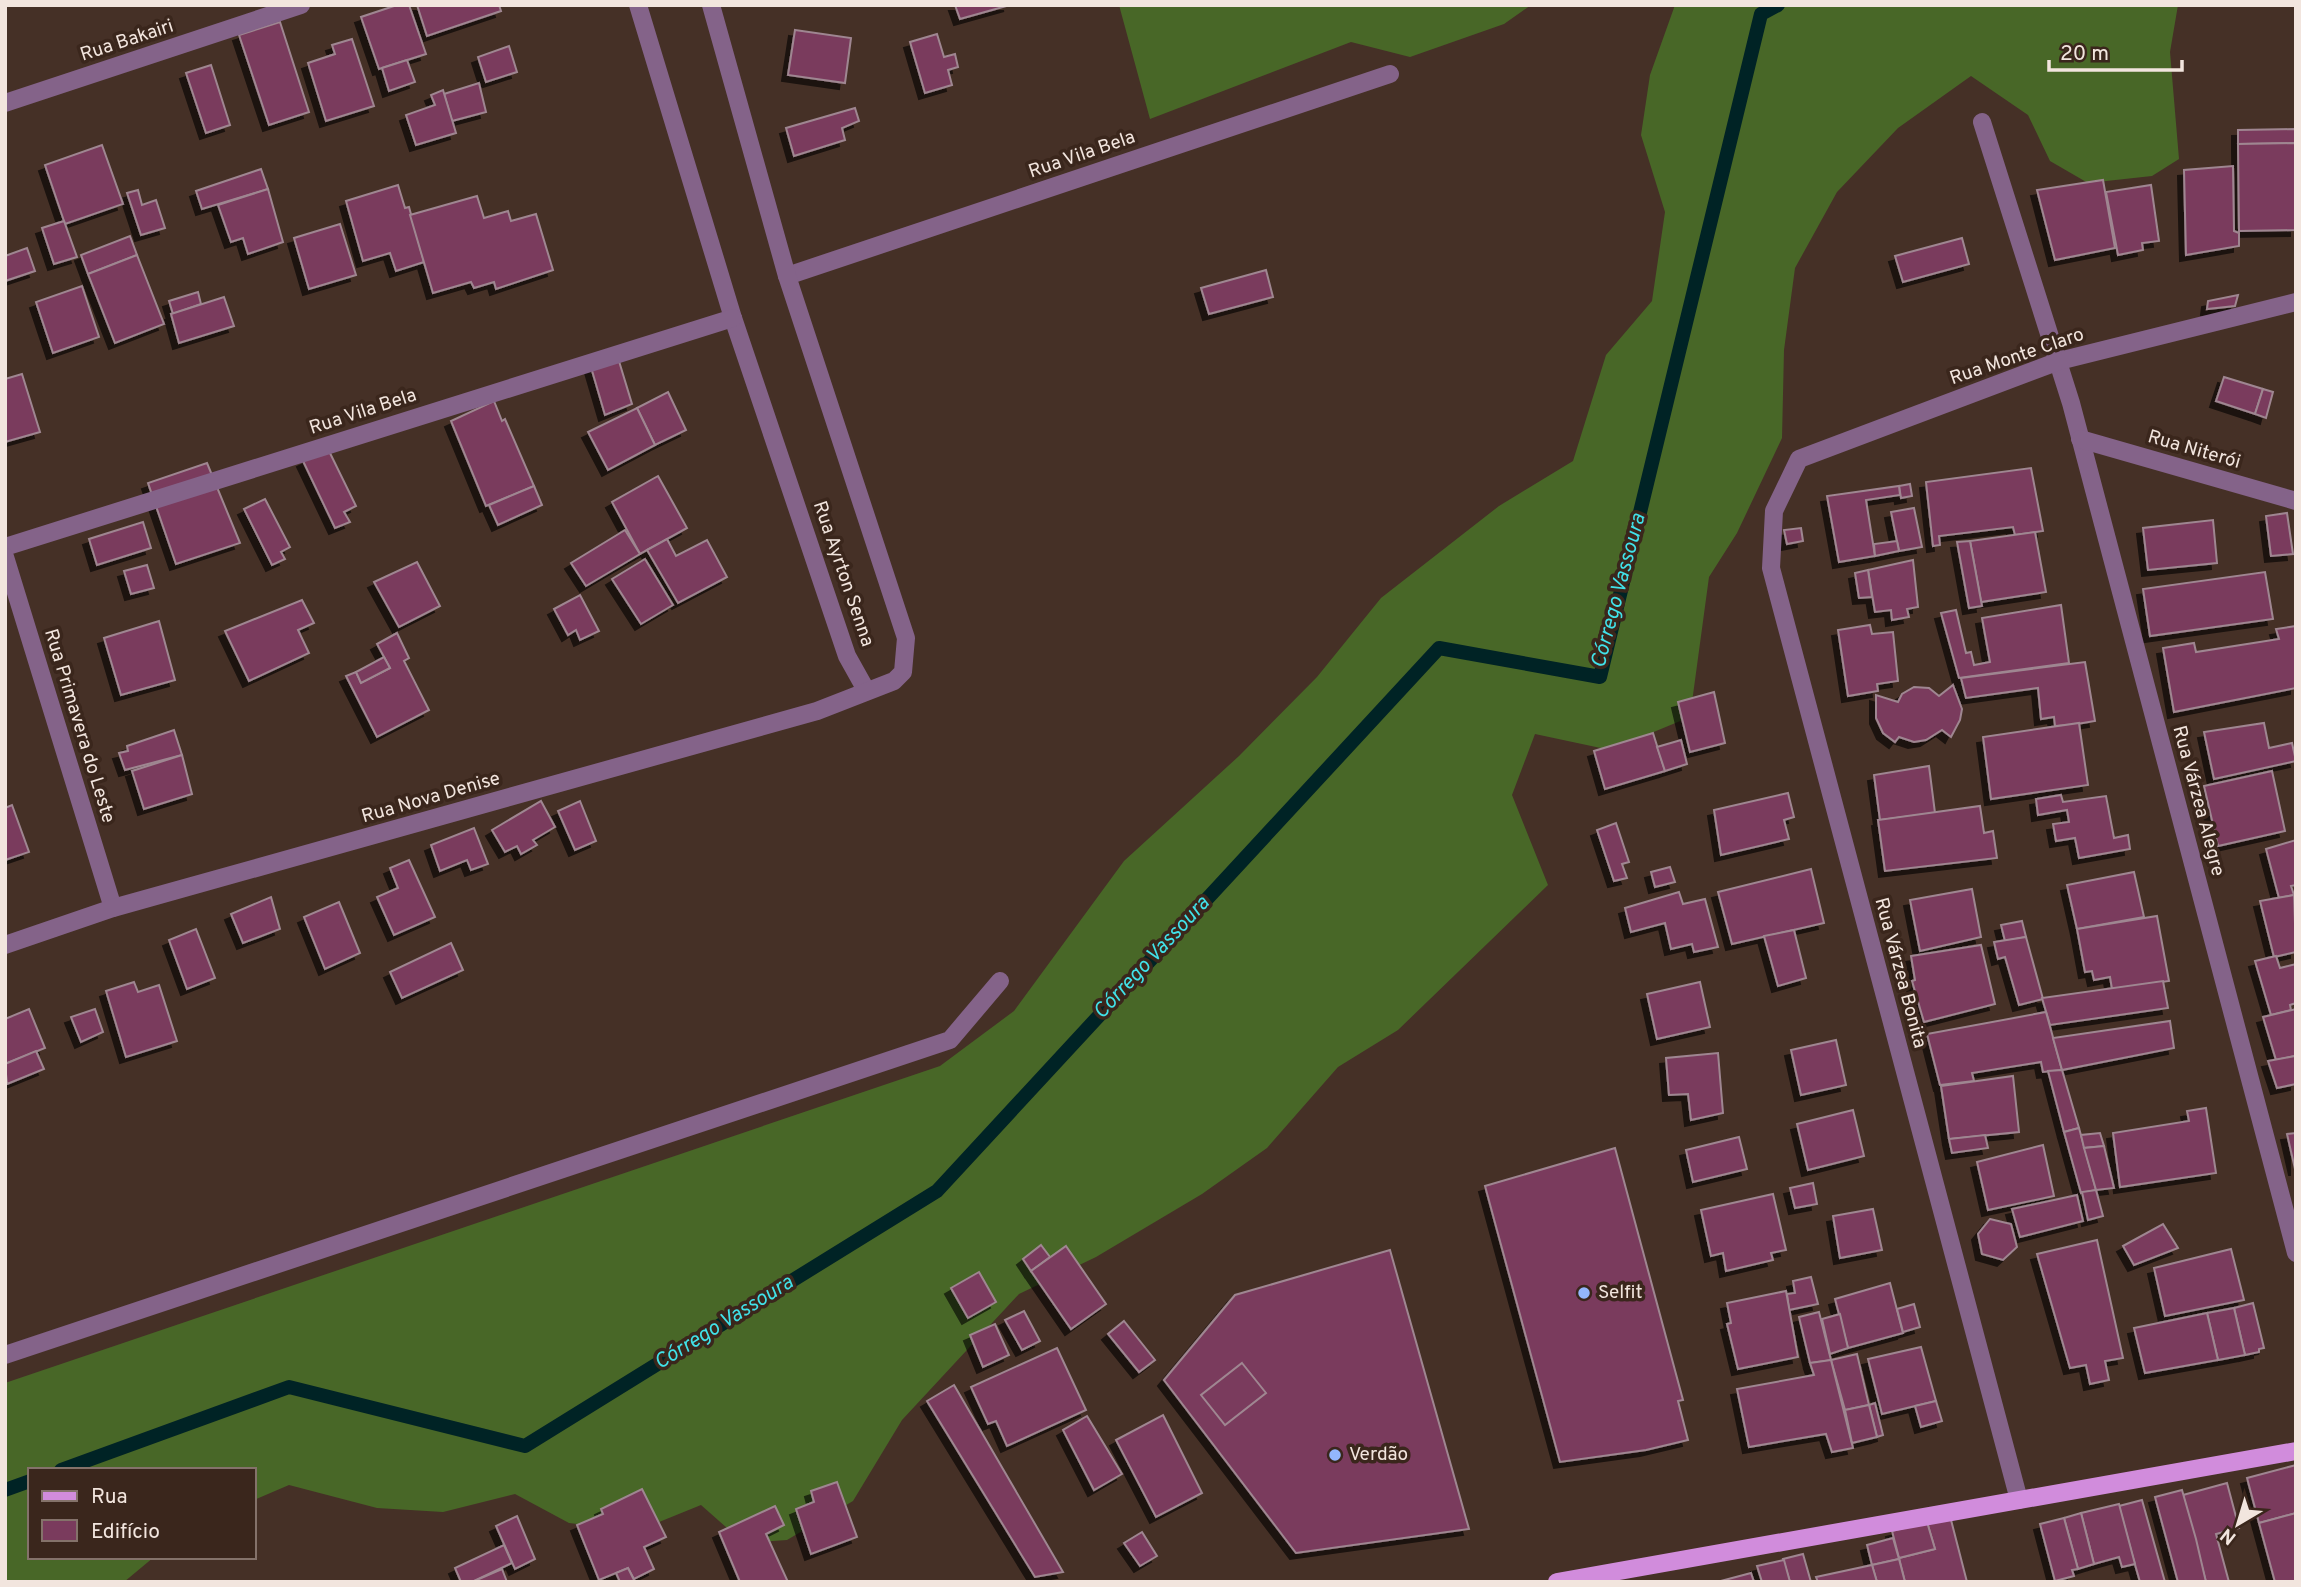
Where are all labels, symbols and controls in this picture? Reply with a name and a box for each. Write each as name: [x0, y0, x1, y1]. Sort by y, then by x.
street label: Rua Bakairi: [77, 15, 177, 67]
scale bar: [2049, 28, 2182, 72]
text: 20 m: [2060, 41, 2109, 68]
street label: Rua Vila Bela: [1025, 126, 1139, 184]
street label: Rua Monte Claro: [1947, 323, 2087, 391]
street label: Rua Vila Bela: [306, 383, 420, 441]
street label: Rua Niterói: [2145, 425, 2243, 475]
street label: Rua Ayrton Senna: [807, 498, 879, 650]
water label: Córrego Vassoura: [1585, 511, 1653, 671]
street label: Rua Primavera do Leste: [38, 626, 120, 826]
street label: Rua Várzea Alegre: [2166, 723, 2230, 879]
street label: Rua Nova Denise: [359, 767, 503, 829]
water label: Córrego Vassoura: [1088, 891, 1216, 1025]
street label: Rua Várzea Bonita: [1868, 895, 1932, 1051]
water label: Córrego Vassoura: [649, 1269, 799, 1377]
place label: Selfit: [1598, 1281, 1643, 1305]
marker: Selfit: [1576, 1285, 1592, 1301]
place label: Verdão: [1349, 1443, 1408, 1467]
marker: Verdão: [1327, 1447, 1343, 1463]
legend: [28, 1468, 256, 1559]
text: Rua: [91, 1484, 128, 1511]
north arrow: [2203, 1489, 2273, 1559]
text: Edifício: [91, 1519, 160, 1546]
text: N: [2216, 1522, 2242, 1549]

